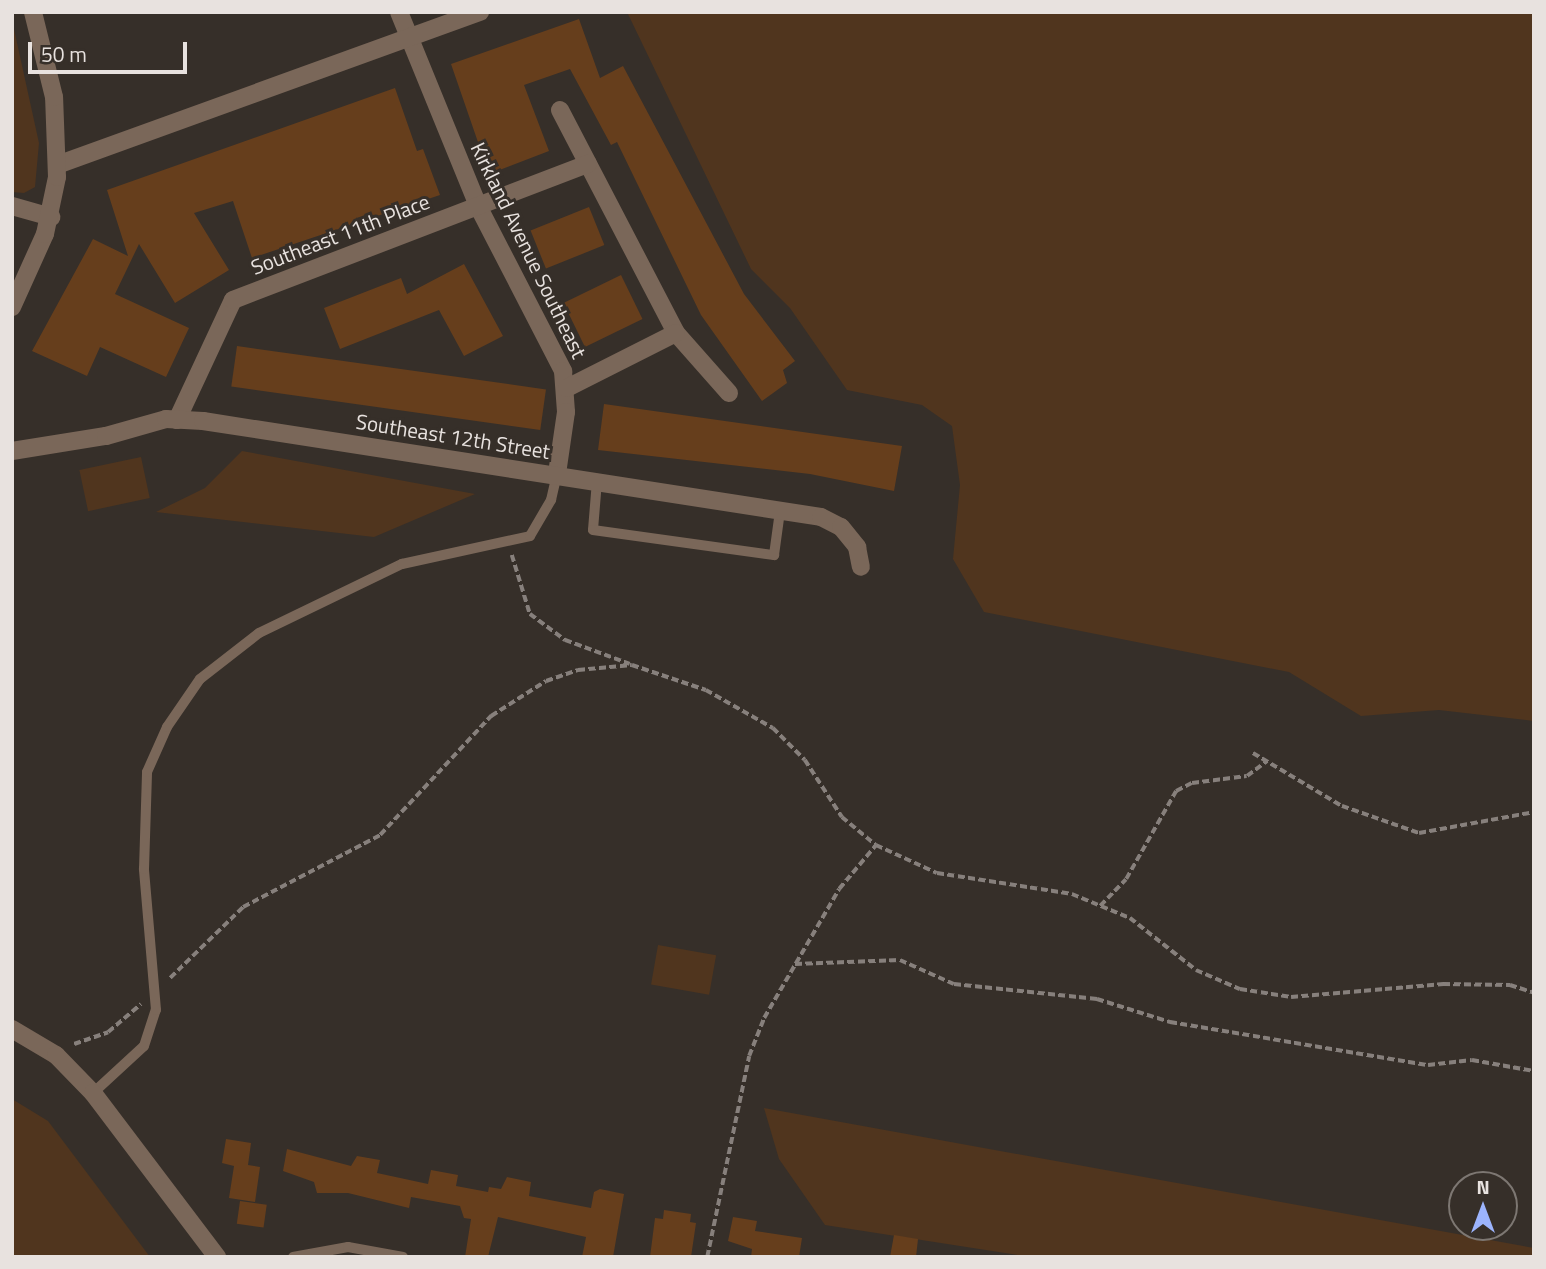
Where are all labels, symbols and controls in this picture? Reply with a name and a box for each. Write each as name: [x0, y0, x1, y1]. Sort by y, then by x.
scale bar: [32, 28, 191, 72]
text: 50 m: [41, 38, 87, 70]
street label: Kirkland Avenue Southeast: [466, 138, 592, 362]
street label: Southeast 11th Place: [247, 188, 433, 280]
street label: Southeast 12th Street: [354, 408, 552, 464]
north arrow: [1448, 1171, 1518, 1241]
text: N: [1476, 1172, 1490, 1201]

